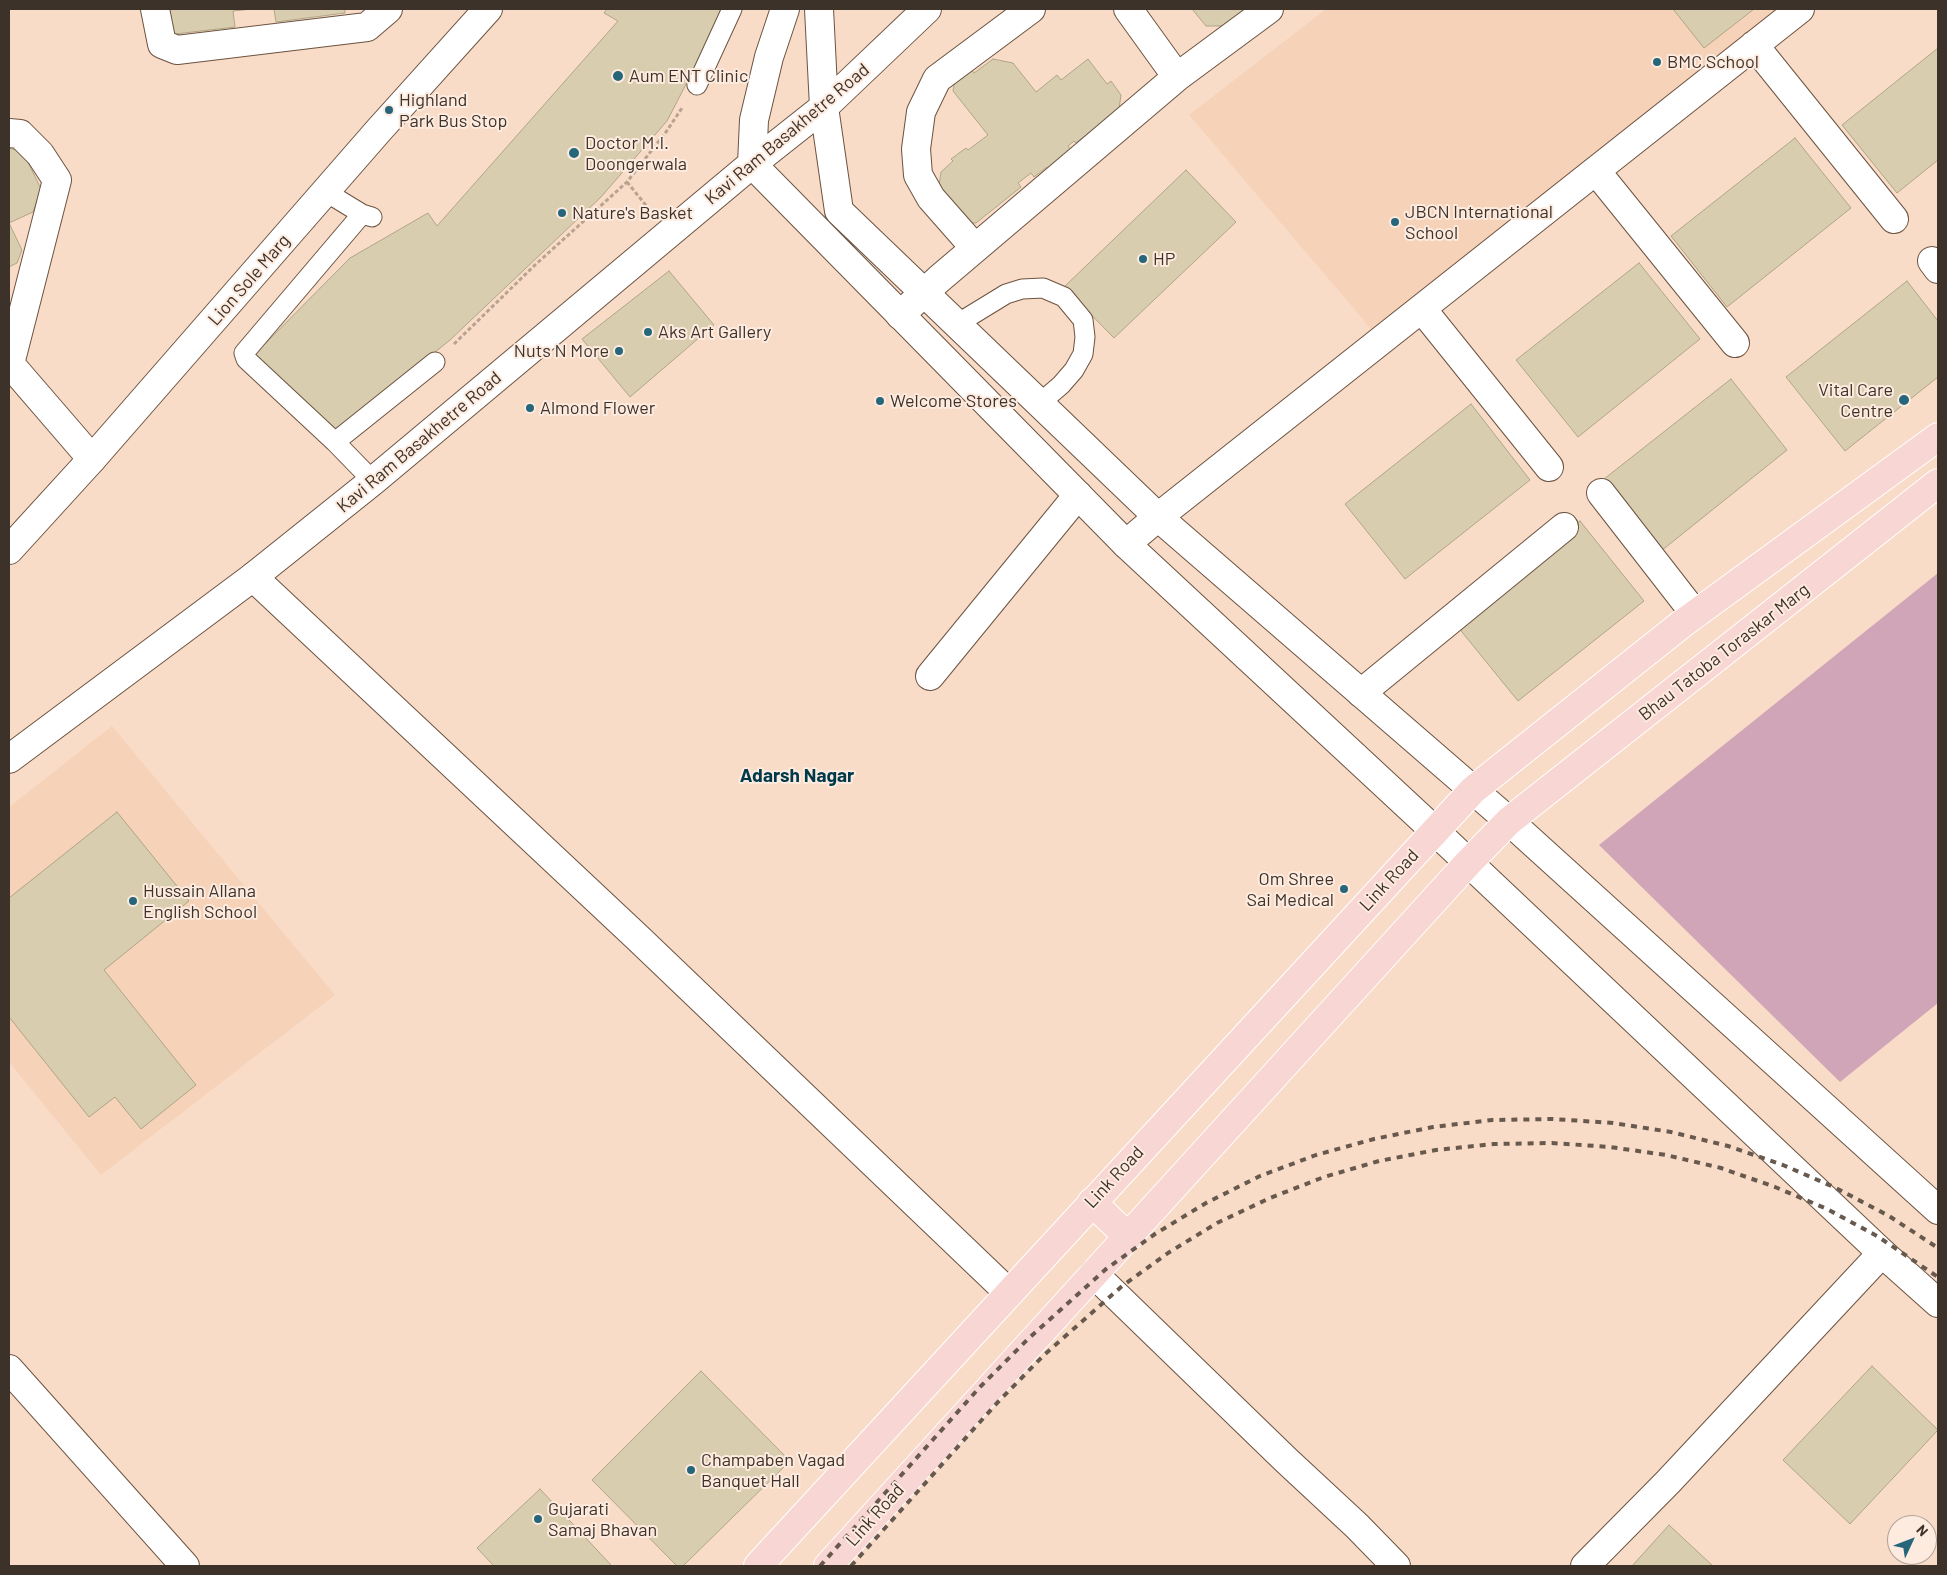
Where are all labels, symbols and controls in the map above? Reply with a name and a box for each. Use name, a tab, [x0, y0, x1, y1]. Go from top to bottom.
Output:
place label: BMC School	[1667, 51, 1759, 73]
marker: BMC School	[1651, 56, 1663, 68]
street label: Kavi Ram Basakhetre Road	[700, 59, 874, 209]
place label: Aum ENT Clinic	[629, 65, 748, 87]
marker: Aum ENT Clinic	[611, 69, 625, 83]
place label: Highland Park Bus Stop	[399, 89, 507, 132]
marker: Highland Park Bus Stop	[383, 104, 395, 116]
place label: Doctor M.I. Doongerwala	[585, 132, 687, 174]
marker: Doctor M.I. Doongerwala	[567, 146, 581, 160]
place label: JBCN International School	[1405, 201, 1553, 243]
place label: Nature's Basket	[572, 202, 693, 224]
marker: Nature's Basket	[556, 207, 568, 219]
marker: JBCN International School	[1389, 216, 1401, 228]
street label: Lion Sole Marg	[204, 230, 294, 330]
place label: HP	[1153, 248, 1175, 270]
marker: HP	[1137, 253, 1149, 265]
place label: Aks Art Gallery	[658, 321, 771, 343]
marker: Aks Art Gallery	[642, 326, 654, 338]
place label: Nuts N More	[514, 340, 609, 362]
marker: Nuts N More	[613, 345, 625, 357]
street label: Kavi Ram Basakhetre Road	[332, 367, 506, 517]
place label: Vital Care Centre	[1818, 379, 1893, 422]
place label: Welcome Stores	[890, 390, 1017, 412]
marker: Vital Care Centre	[1897, 393, 1911, 407]
marker: Welcome Stores	[874, 395, 886, 407]
place label: Almond Flower	[540, 397, 655, 419]
marker: Almond Flower	[524, 402, 536, 414]
street label: Bhau Tatoba Toraskar Marg	[1634, 579, 1814, 725]
district label: Adarsh Nagar	[740, 765, 854, 787]
street label: Link Road	[1355, 845, 1423, 915]
place label: Om Shree Sai Medical	[1247, 868, 1334, 911]
place label: Hussain Allana English School	[143, 880, 257, 922]
marker: Om Shree Sai Medical	[1338, 883, 1350, 895]
marker: Hussain Allana English School	[127, 895, 139, 907]
street label: Link Road	[1080, 1142, 1148, 1212]
place label: Champaben Vagad Banquet Hall	[701, 1449, 845, 1492]
marker: Champaben Vagad Banquet Hall	[685, 1464, 697, 1476]
street label: Link Road	[841, 1479, 909, 1551]
place label: Gujarati Samaj Bhavan	[548, 1498, 657, 1540]
marker: Gujarati Samaj Bhavan	[532, 1513, 544, 1525]
north arrow	[1887, 1515, 1937, 1565]
text: N	[1913, 1521, 1932, 1539]

